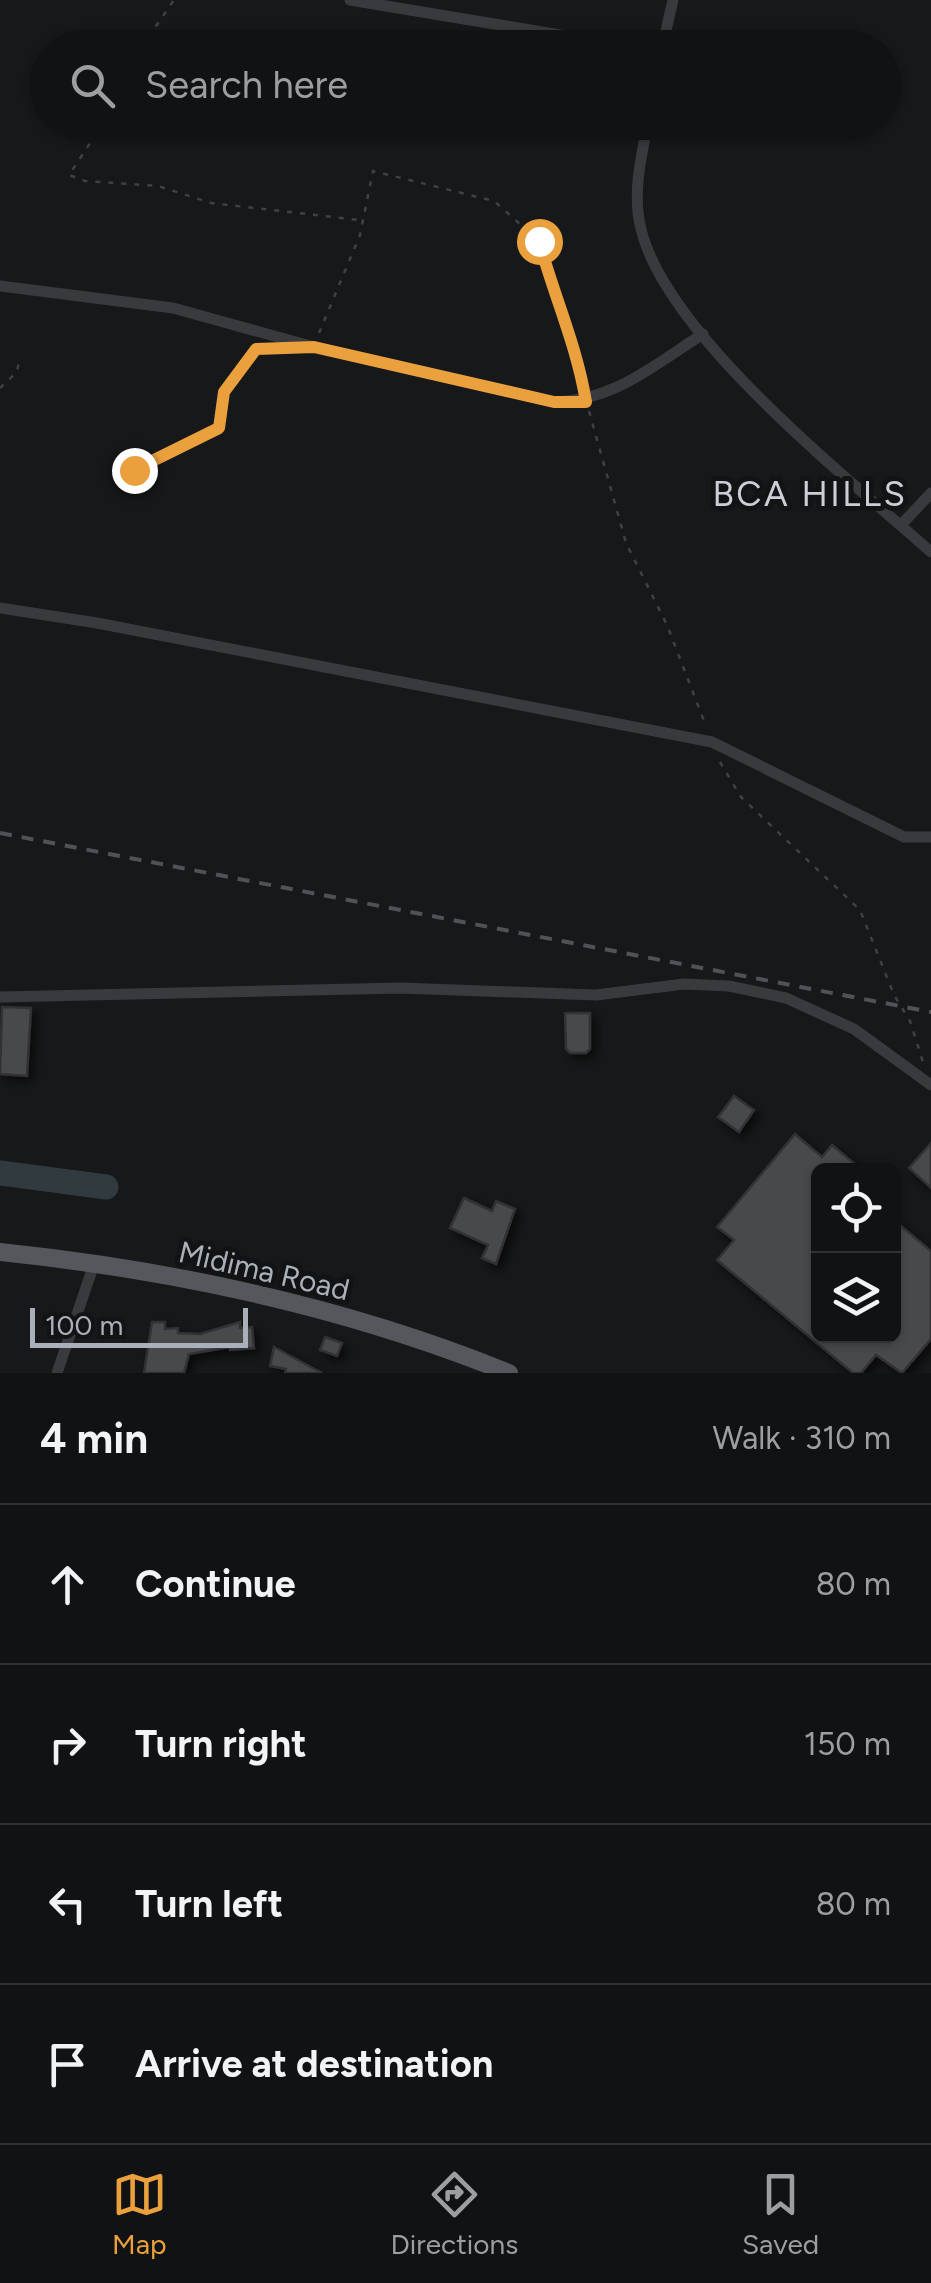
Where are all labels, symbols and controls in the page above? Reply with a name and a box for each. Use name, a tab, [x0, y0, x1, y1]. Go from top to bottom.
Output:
search box	[30, 30, 901, 140]
icon: search	[65, 58, 120, 113]
text: Search here	[145, 62, 348, 108]
route start	[517, 219, 563, 265]
route end	[112, 448, 158, 494]
district label: BCA HILLS	[712, 473, 908, 515]
map controls	[811, 1163, 901, 1343]
button: locate	[811, 1163, 901, 1253]
street label: Midima Road	[175, 1233, 353, 1308]
button: layers	[811, 1253, 901, 1343]
scale bar	[30, 1303, 248, 1348]
text: 100 m	[45, 1308, 123, 1342]
text: 4 min	[40, 1413, 148, 1464]
text: Walk · 310 m	[712, 1419, 891, 1457]
icon: ahead	[40, 1557, 95, 1612]
text: Continue	[135, 1561, 296, 1607]
text: 80 m	[816, 1565, 891, 1603]
icon: right	[40, 1717, 95, 1772]
text: Turn right	[135, 1721, 307, 1767]
text: 150 m	[804, 1725, 891, 1763]
icon: left	[40, 1877, 95, 1932]
text: Turn left	[135, 1881, 283, 1927]
text: 80 m	[816, 1885, 891, 1923]
icon: arrive	[40, 2037, 95, 2092]
text: Arrive at destination	[135, 2041, 493, 2087]
tab: Map	[112, 2167, 167, 2261]
tab: Directions	[391, 2167, 518, 2261]
tab: Saved	[742, 2167, 819, 2261]

